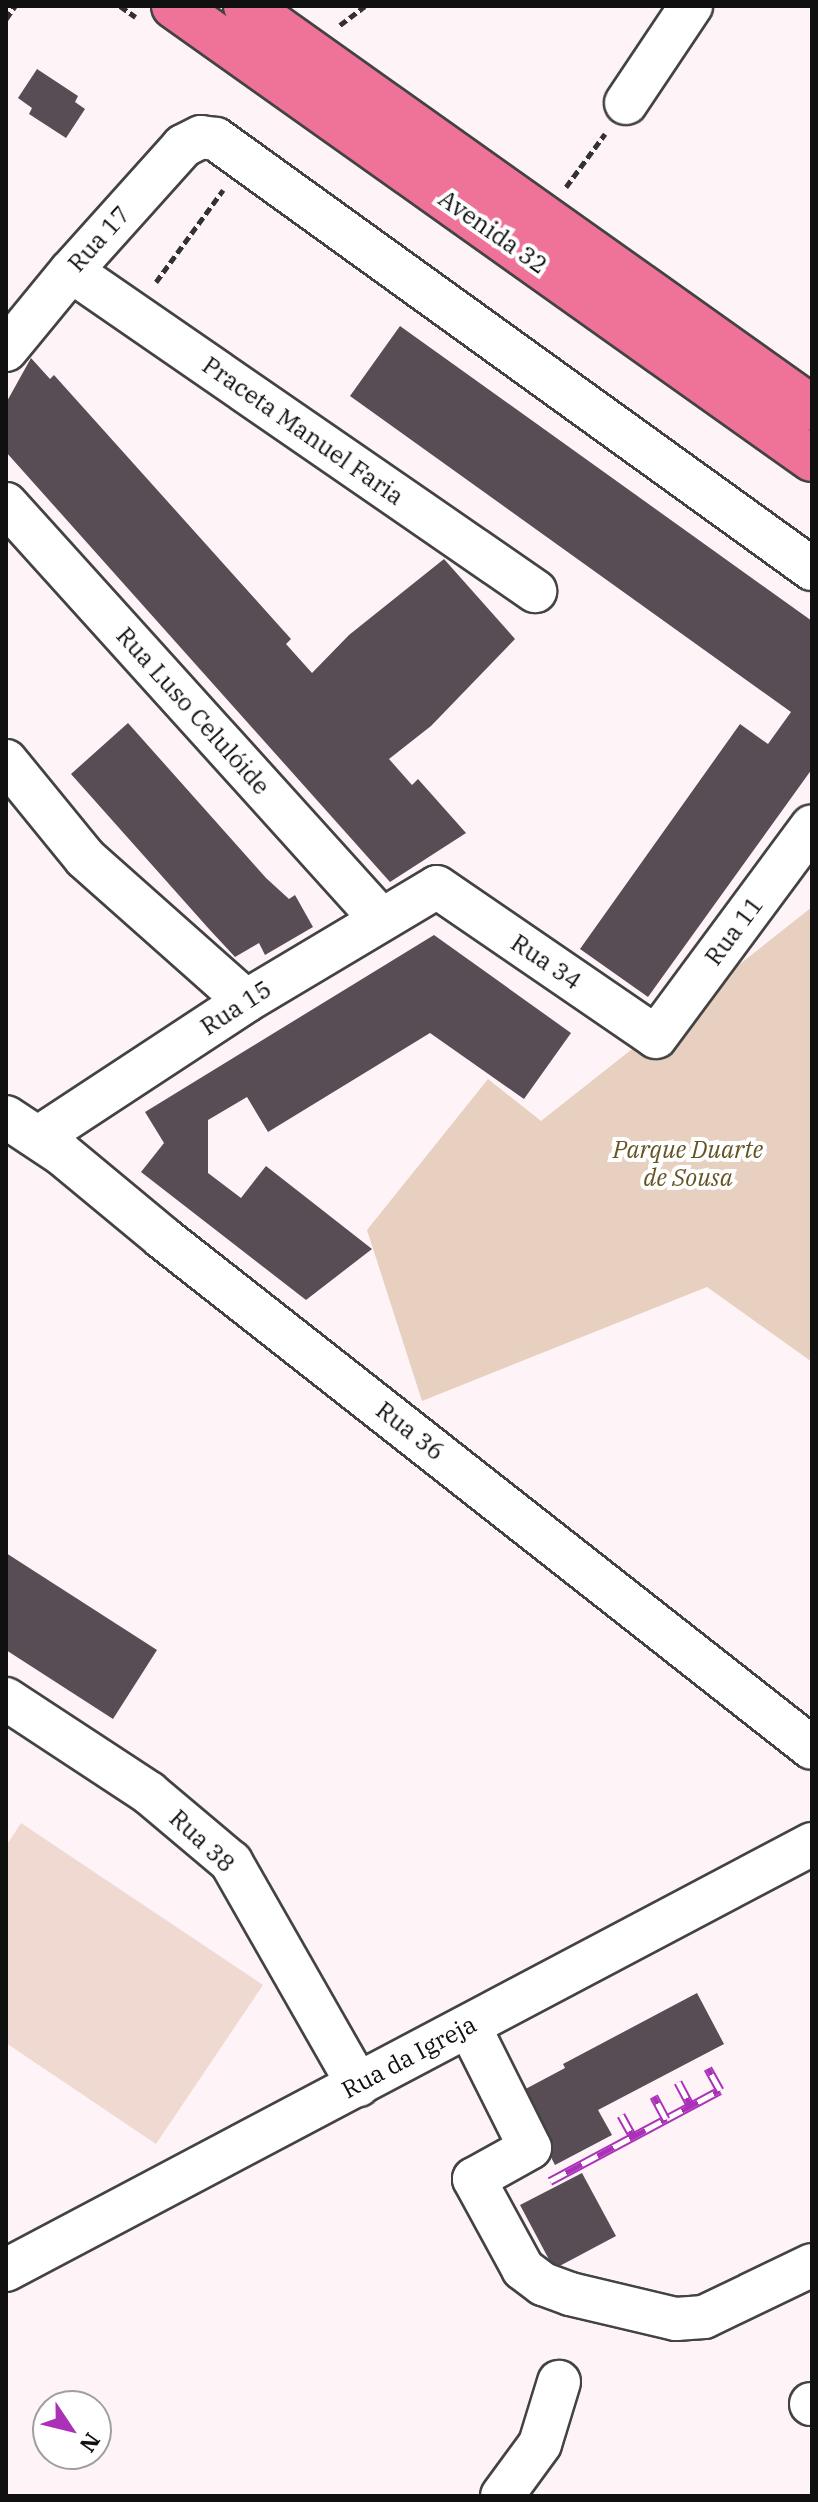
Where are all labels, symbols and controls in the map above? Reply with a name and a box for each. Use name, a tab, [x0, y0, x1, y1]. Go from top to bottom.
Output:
street label: Avenida 32	[433, 184, 553, 280]
street label: Rua 17	[62, 200, 136, 278]
street label: Praceta Manuel Faria	[197, 351, 409, 511]
street label: Rua Luso Celulóide	[110, 621, 276, 801]
street label: Rua 11	[699, 891, 769, 971]
street label: Rua 34	[505, 928, 587, 996]
street label: Rua 15	[195, 975, 277, 1041]
park label: Parque Duarte de Sousa	[613, 1136, 763, 1192]
street label: Rua 36	[370, 1396, 450, 1466]
street label: Rua 38	[164, 1804, 240, 1878]
street label: Rua da Igreja	[337, 2010, 481, 2104]
north arrow	[32, 2390, 112, 2470]
text: N	[74, 2427, 107, 2458]

